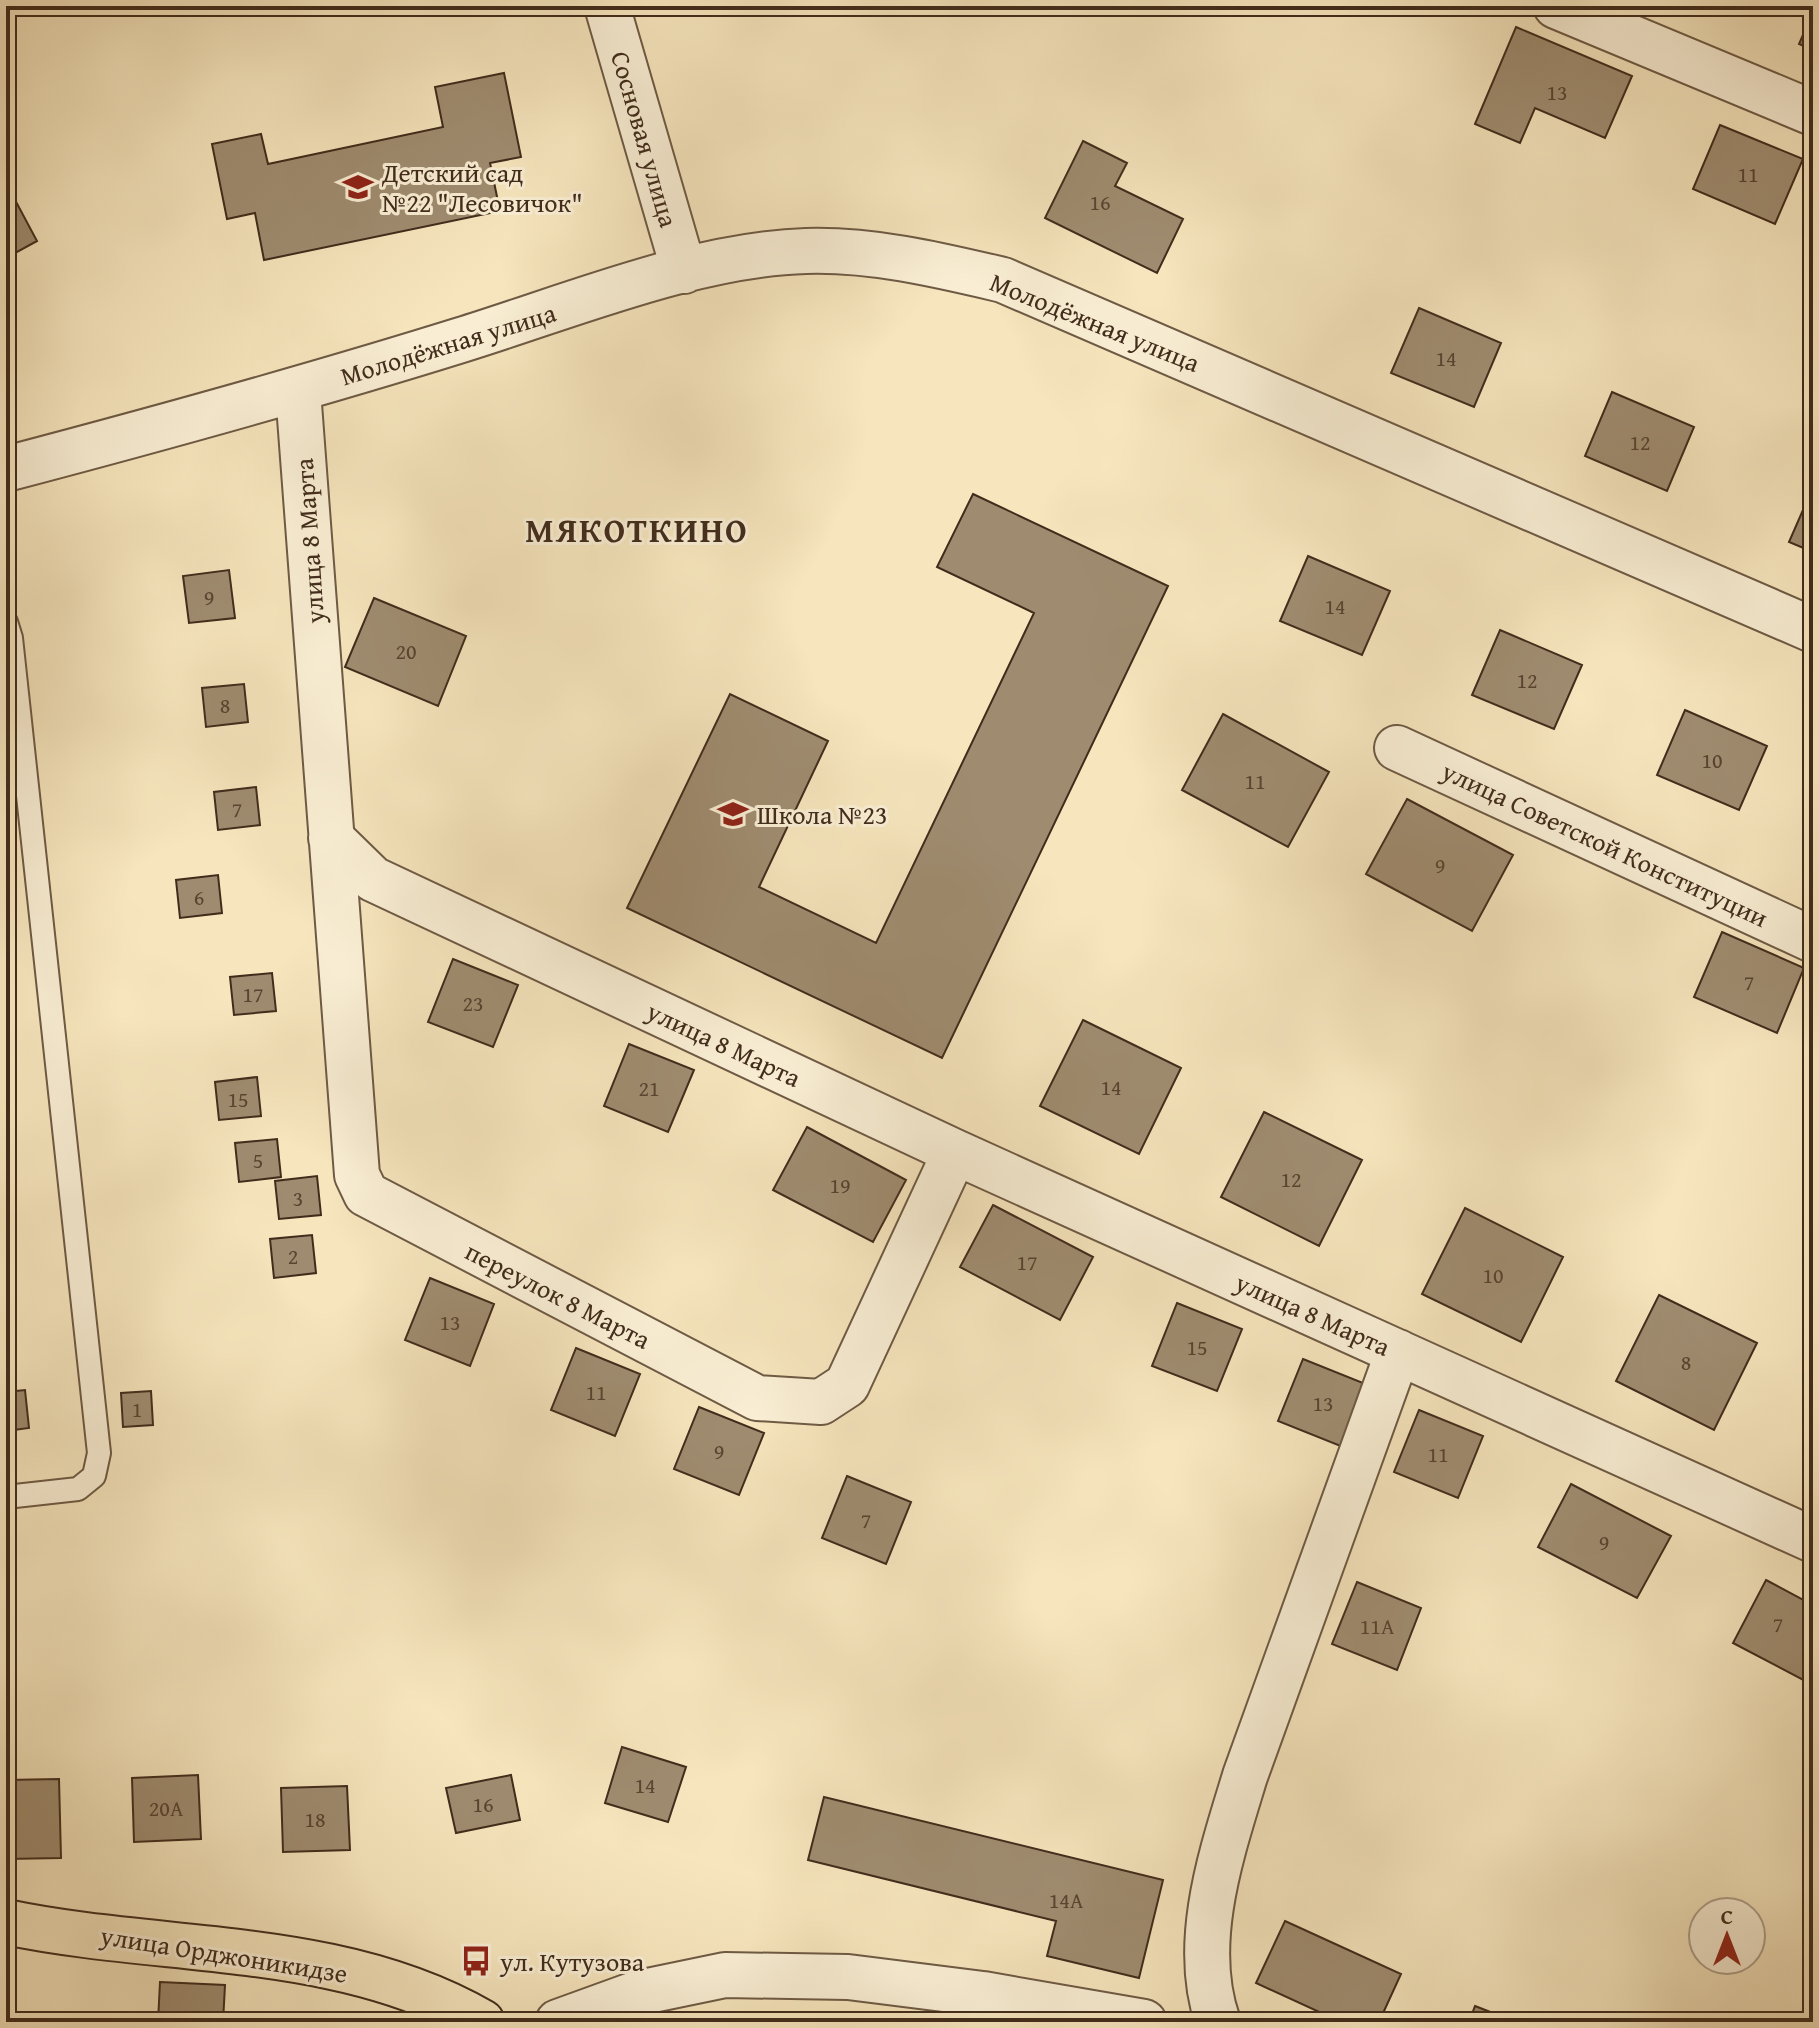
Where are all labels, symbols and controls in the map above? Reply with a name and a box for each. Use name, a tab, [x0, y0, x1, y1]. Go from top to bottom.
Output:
street label: Сосновая улица	[601, 46, 689, 232]
house number: 13	[1546, 76, 1568, 108]
place label: Детский сад №22 "Лесовичок"	[381, 153, 583, 222]
house number: 11	[1737, 158, 1759, 190]
school or university icon: Детский сад №22 "Лесовичок"	[341, 170, 375, 204]
house number: 16	[1089, 186, 1111, 218]
street label: Молодёжная улица	[984, 262, 1206, 382]
street label: Молодёжная улица	[336, 293, 561, 395]
house number: 14	[1435, 342, 1457, 374]
house number: 12	[1629, 426, 1651, 458]
street label: улица 8 Марта	[284, 456, 334, 626]
district label: МЯКОТКИНО	[525, 505, 749, 554]
house number: 9	[204, 581, 214, 613]
house number: 14	[1324, 590, 1346, 622]
house number: 20	[395, 635, 417, 667]
house number: 12	[1516, 664, 1538, 696]
house number: 8	[220, 689, 230, 721]
house number: 10	[1701, 744, 1723, 776]
street label: улица Советской Конституции	[1435, 751, 1774, 937]
house number: 11	[1244, 765, 1266, 797]
house number: 7	[232, 793, 242, 825]
place label: Школа №23	[757, 795, 888, 834]
school or university icon: Школа №23	[716, 797, 750, 831]
house number: 9	[1435, 849, 1445, 881]
house number: 6	[194, 881, 204, 913]
house number: 7	[1744, 966, 1754, 998]
house number: 17	[242, 978, 264, 1010]
house number: 23	[462, 987, 484, 1019]
street label: улица 8 Марта	[640, 991, 808, 1097]
house number: 14	[1100, 1071, 1122, 1103]
house number: 21	[638, 1072, 660, 1104]
house number: 15	[227, 1083, 249, 1115]
house number: 5	[253, 1144, 263, 1176]
house number: 12	[1280, 1163, 1302, 1195]
house number: 19	[829, 1169, 851, 1201]
house number: 3	[293, 1182, 303, 1214]
street label: переулок 8 Марта	[459, 1231, 658, 1359]
house number: 2	[288, 1240, 298, 1272]
house number: 17	[1016, 1246, 1038, 1278]
house number: 10	[1482, 1259, 1504, 1291]
street label: улица 8 Марта	[1228, 1262, 1397, 1366]
house number: 13	[439, 1306, 461, 1338]
house number: 15	[1186, 1331, 1208, 1363]
house number: 8	[1681, 1346, 1691, 1378]
house number: 11	[585, 1376, 607, 1408]
house number: 13	[1312, 1387, 1334, 1419]
house number: 1	[132, 1393, 142, 1425]
house number: 9	[714, 1435, 724, 1467]
house number: 11	[1427, 1438, 1449, 1470]
house number: 7	[861, 1504, 871, 1536]
house number: 9	[1599, 1526, 1609, 1558]
house number: 7	[1773, 1608, 1783, 1640]
house number: 11А	[1360, 1610, 1395, 1642]
house number: 14	[634, 1769, 656, 1801]
house number: 16	[472, 1788, 494, 1820]
house number: 20А	[149, 1792, 184, 1824]
house number: 18	[304, 1803, 326, 1835]
house number: 14А	[1049, 1884, 1084, 1916]
north arrow	[1687, 1896, 1767, 1976]
text: С	[1721, 1900, 1733, 1932]
street label: улица Орджоникидзе	[97, 1915, 350, 1993]
place label: ул. Кутузова	[499, 1942, 645, 1981]
bus stop icon: ул. Кутузова	[459, 1944, 493, 1978]

